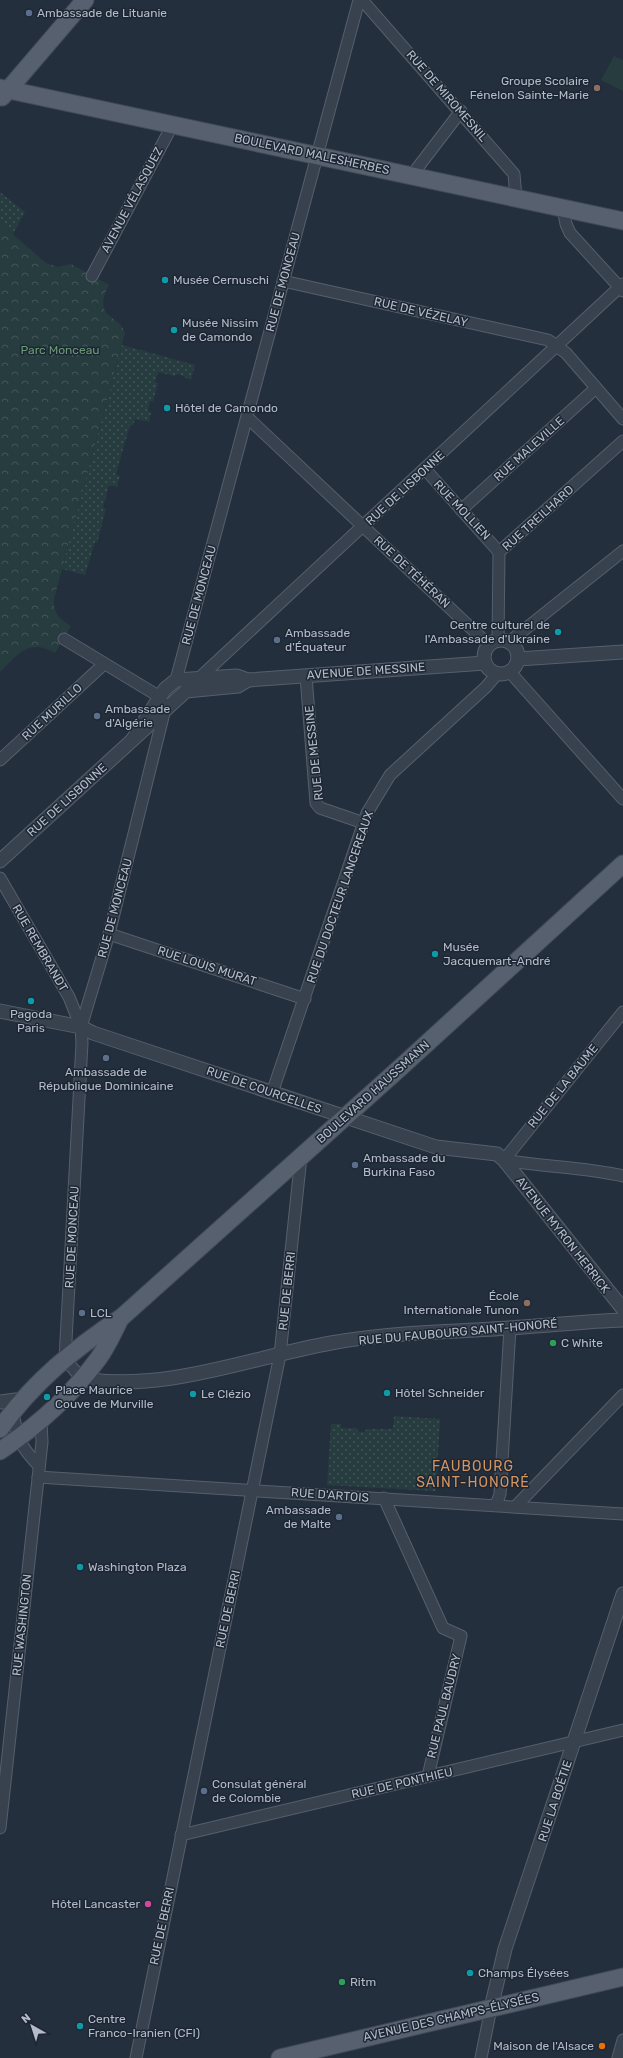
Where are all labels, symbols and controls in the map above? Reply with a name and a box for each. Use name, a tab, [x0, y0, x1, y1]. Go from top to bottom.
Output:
place label: Ambassade de Lituanie	[37, 6, 167, 20]
marker: Ambassade de Lituanie	[24, 8, 34, 18]
street label: RUE DE MIROMESNIL	[404, 47, 491, 145]
place label: Groupe Scolaire Fénelon Sainte-Marie	[470, 74, 589, 102]
marker: Groupe Scolaire Fénelon Sainte-Marie	[592, 83, 602, 93]
street label: BOULEVARD MALESHERBES	[233, 131, 391, 177]
street label: AVENUE VÉLASQUEZ	[98, 145, 166, 255]
street label: RUE DE MONCEAU	[263, 231, 303, 333]
place label: Musée Cernuschi	[173, 273, 269, 287]
marker: Musée Cernuschi	[160, 275, 170, 285]
street label: RUE DE VÉZELAY	[373, 294, 470, 330]
place label: Musée Nissim de Camondo	[182, 316, 258, 344]
marker: Musée Nissim de Camondo	[169, 325, 179, 335]
park label: Parc Monceau	[20, 343, 100, 357]
place label: Hôtel de Camondo	[175, 401, 278, 415]
marker: Hôtel de Camondo	[162, 403, 172, 413]
street label: RUE MALEVILLE	[491, 414, 567, 484]
street label: RUE DE LISBONNE	[363, 448, 447, 528]
street label: RUE MOLLIEN	[431, 477, 493, 543]
street label: RUE TREILHARD	[499, 482, 577, 554]
street label: RUE DE TÉHÉRAN	[371, 533, 453, 611]
street label: RUE DE MONCEAU	[179, 544, 219, 646]
place label: Centre culturel de l'Ambassade d'Ukraine	[425, 618, 550, 646]
place label: Ambassade d'Équateur	[285, 626, 350, 654]
marker: Centre culturel de l'Ambassade d'Ukraine	[553, 627, 563, 637]
marker: Ambassade d'Équateur	[272, 635, 282, 645]
street label: AVENUE DE MESSINE	[306, 660, 426, 682]
street label: RUE MURILLO	[19, 681, 85, 743]
place label: Ambassade d'Algérie	[105, 702, 170, 730]
street label: RUE DE MESSINE	[302, 705, 326, 801]
marker: Ambassade d'Algérie	[92, 711, 102, 721]
street label: RUE DE LISBONNE	[24, 760, 110, 840]
street label: RUE DU DOCTEUR LANCEREAUX	[304, 809, 376, 985]
street label: RUE DE MONCEAU	[95, 857, 135, 959]
street label: RUE REMBRANDT	[9, 902, 71, 994]
place label: Musée Jacquemart-André	[443, 940, 551, 968]
street label: RUE LOUIS MURAT	[156, 943, 258, 989]
marker: Musée Jacquemart-André	[430, 949, 440, 959]
marker: Pagoda Paris	[26, 996, 36, 1006]
place label: Pagoda Paris	[10, 1007, 52, 1035]
street label: BOULEVARD HAUSSMANN	[314, 1038, 432, 1146]
street label: RUE DE LA BAUME	[525, 1041, 601, 1131]
marker: Ambassade de République Dominicaine	[101, 1053, 111, 1063]
street label: RUE DE COURCELLES	[205, 1064, 323, 1116]
place label: Ambassade de République Dominicaine	[39, 1065, 174, 1093]
place label: Ambassade du Burkina Faso	[363, 1151, 446, 1179]
marker: Ambassade du Burkina Faso	[350, 1160, 360, 1170]
street label: AVENUE MYRON HERRICK	[513, 1174, 613, 1297]
street label: RUE DE MONCEAU	[62, 1185, 82, 1289]
street label: RUE DE BERRI	[276, 1251, 298, 1331]
place label: École Internationale Tunon	[403, 1289, 519, 1317]
marker: École Internationale Tunon	[522, 1298, 532, 1308]
place label: LCL	[90, 1306, 112, 1320]
marker: LCL	[77, 1308, 87, 1318]
street label: RUE DU FAUBOURG SAINT-HONORÉ	[358, 1316, 558, 1348]
place label: C White	[561, 1336, 603, 1350]
marker: C White	[548, 1338, 558, 1348]
place label: Place Maurice Couve de Murville	[55, 1383, 154, 1411]
place label: Hôtel Schneider	[395, 1386, 485, 1400]
place label: Le Clézio	[201, 1387, 251, 1401]
marker: Hôtel Schneider	[382, 1388, 392, 1398]
marker: Le Clézio	[188, 1389, 198, 1399]
marker: Place Maurice Couve de Murville	[42, 1392, 52, 1402]
district label: FAUBOURG SAINT-HONORÉ	[416, 1458, 530, 1491]
street label: RUE D'ARTOIS	[291, 1485, 369, 1505]
place label: Ambassade de Malte	[266, 1503, 331, 1531]
marker: Ambassade de Malte	[334, 1512, 344, 1522]
place label: Washington Plaza	[88, 1560, 187, 1574]
marker: Washington Plaza	[75, 1562, 85, 1572]
street label: RUE DE BERRI	[213, 1569, 243, 1649]
street label: RUE WASHINGTON	[10, 1573, 34, 1677]
street label: RUE PAUL BAUDRY	[424, 1652, 464, 1760]
street label: RUE LA BOÉTIE	[535, 1759, 575, 1843]
street label: RUE DE PONTHIEU	[350, 1765, 454, 1801]
place label: Consulat général de Colombie	[212, 1777, 307, 1805]
marker: Consulat général de Colombie	[199, 1786, 209, 1796]
street label: RUE DE BERRI	[147, 1886, 177, 1966]
place label: Hôtel Lancaster	[51, 1897, 140, 1911]
marker: Hôtel Lancaster	[143, 1899, 153, 1909]
place label: Champs Élysées	[478, 1966, 569, 1980]
marker: Champs Élysées	[465, 1968, 475, 1978]
place label: Ritm	[350, 1975, 376, 1989]
marker: Ritm	[337, 1977, 347, 1987]
street label: AVENUE DES CHAMPS-ÉLYSÉES	[362, 1990, 540, 2044]
north arrow	[12, 2006, 52, 2046]
text: N	[19, 2011, 33, 2026]
place label: Centre Franco-Iranien (CFI)	[88, 2012, 200, 2040]
marker: Centre Franco-Iranien (CFI)	[75, 2021, 85, 2031]
place label: Maison de l'Alsace	[493, 2039, 594, 2053]
marker: Maison de l'Alsace	[597, 2041, 607, 2051]

